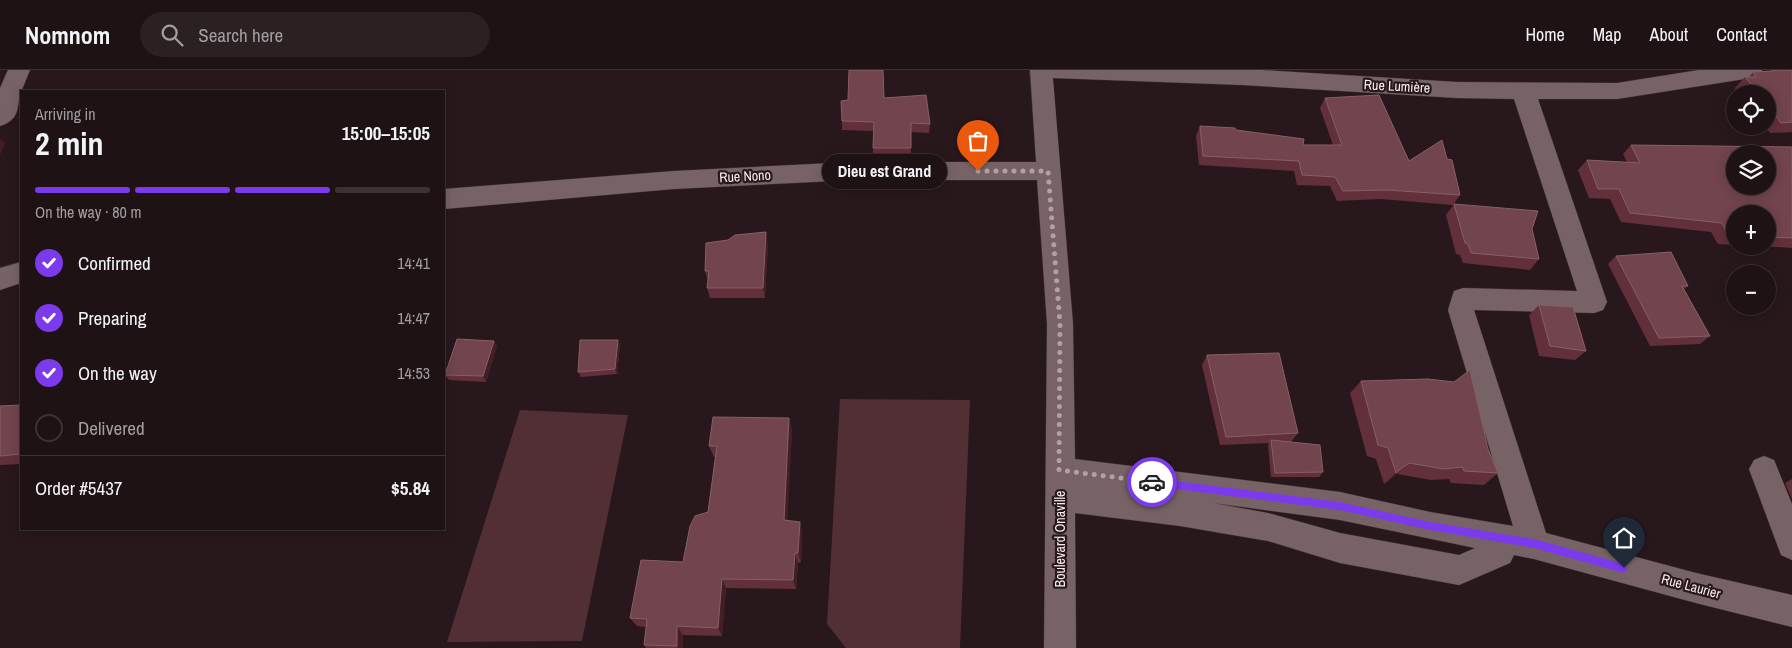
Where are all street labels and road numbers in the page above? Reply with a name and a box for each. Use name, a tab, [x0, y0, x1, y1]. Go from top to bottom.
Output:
street label: Rue Lumière	[1363, 75, 1431, 97]
street label: Rue Nono	[719, 166, 771, 186]
street label: Boulevard Onaville	[1051, 491, 1069, 588]
street label: Rue Laurier	[1659, 569, 1723, 603]

